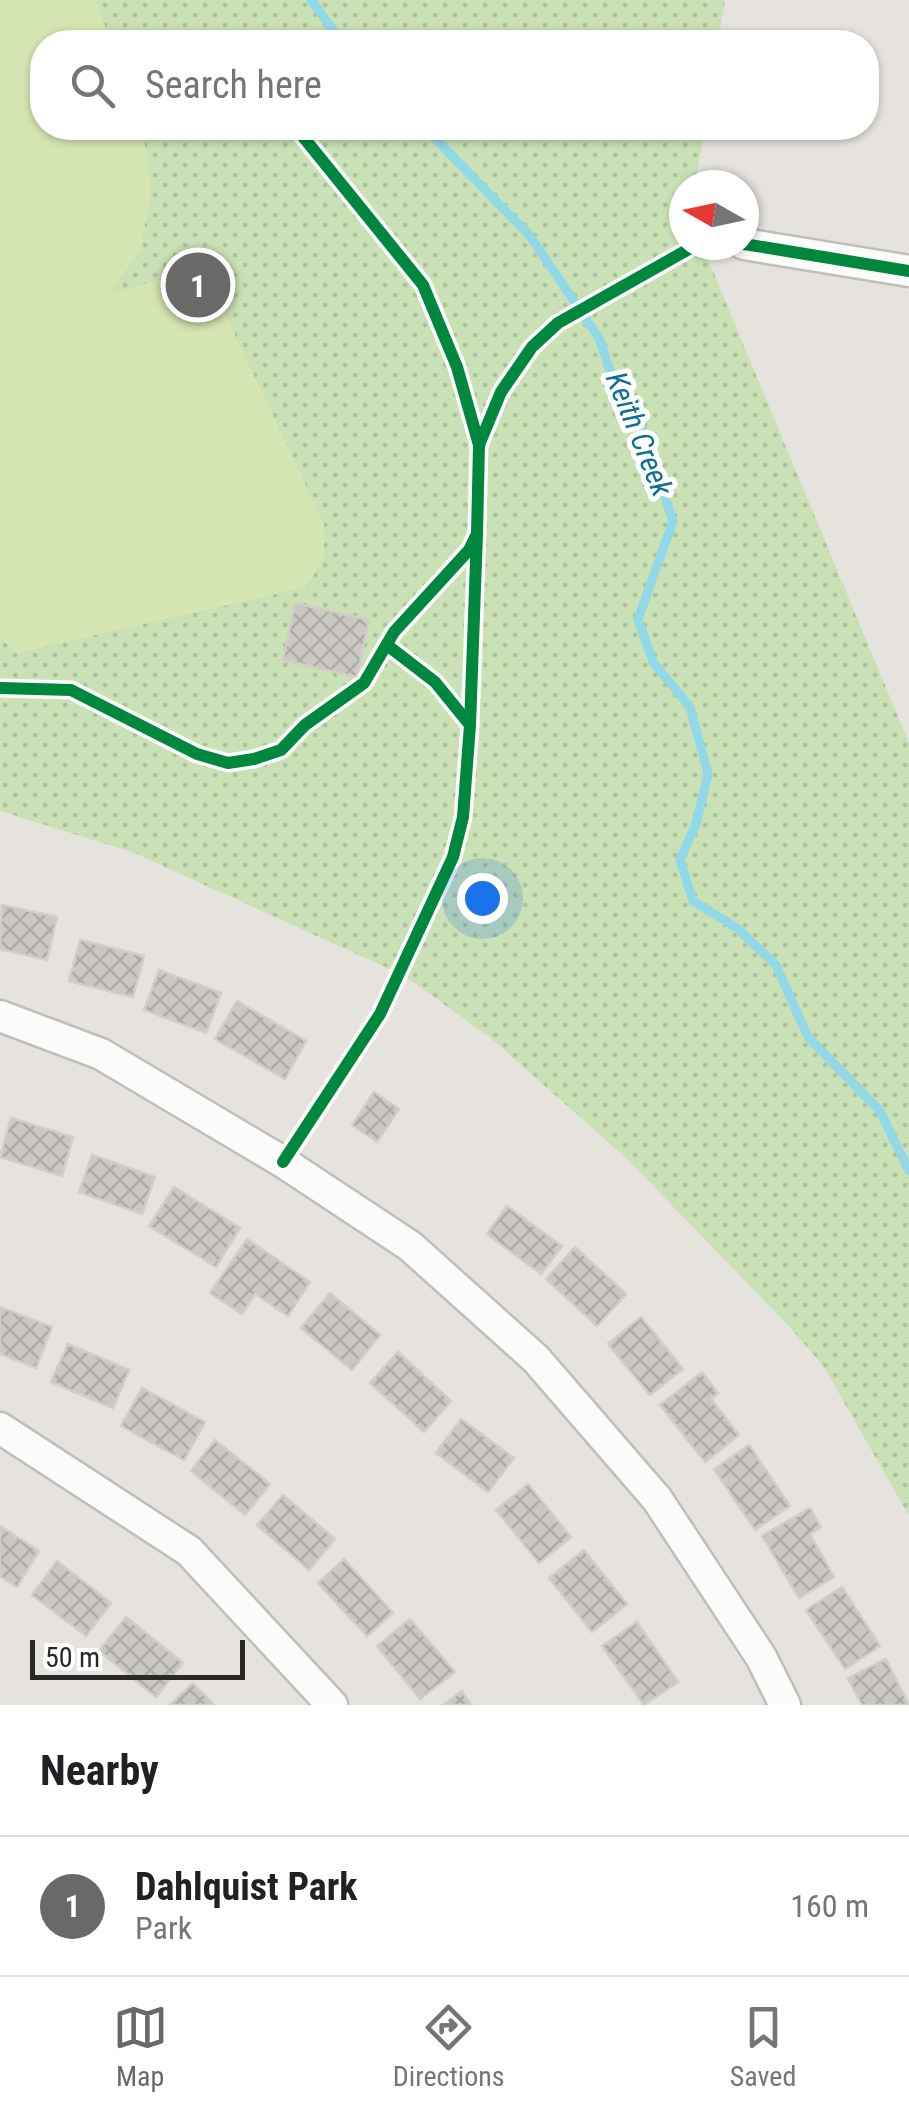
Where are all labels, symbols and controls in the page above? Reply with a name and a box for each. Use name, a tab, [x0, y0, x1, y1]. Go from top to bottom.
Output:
search box	[30, 30, 879, 140]
icon: search	[65, 58, 120, 113]
text: Search here	[145, 63, 322, 107]
north arrow	[669, 170, 759, 260]
pin: 1	[166, 248, 230, 322]
water label: Keith Creek	[599, 367, 681, 502]
your location	[457, 873, 508, 924]
scale bar	[30, 1635, 245, 1680]
text: 50 m	[45, 1641, 100, 1674]
text: Nearby	[40, 1746, 159, 1795]
text: Dahlquist Park	[135, 1865, 358, 1909]
text: 1	[64, 1887, 81, 1925]
text: 160 m	[790, 1887, 869, 1925]
text: Park	[135, 1909, 192, 1947]
tab: Map	[113, 2000, 168, 2093]
tab: Directions	[393, 2000, 505, 2093]
tab: Saved	[730, 2000, 796, 2093]

